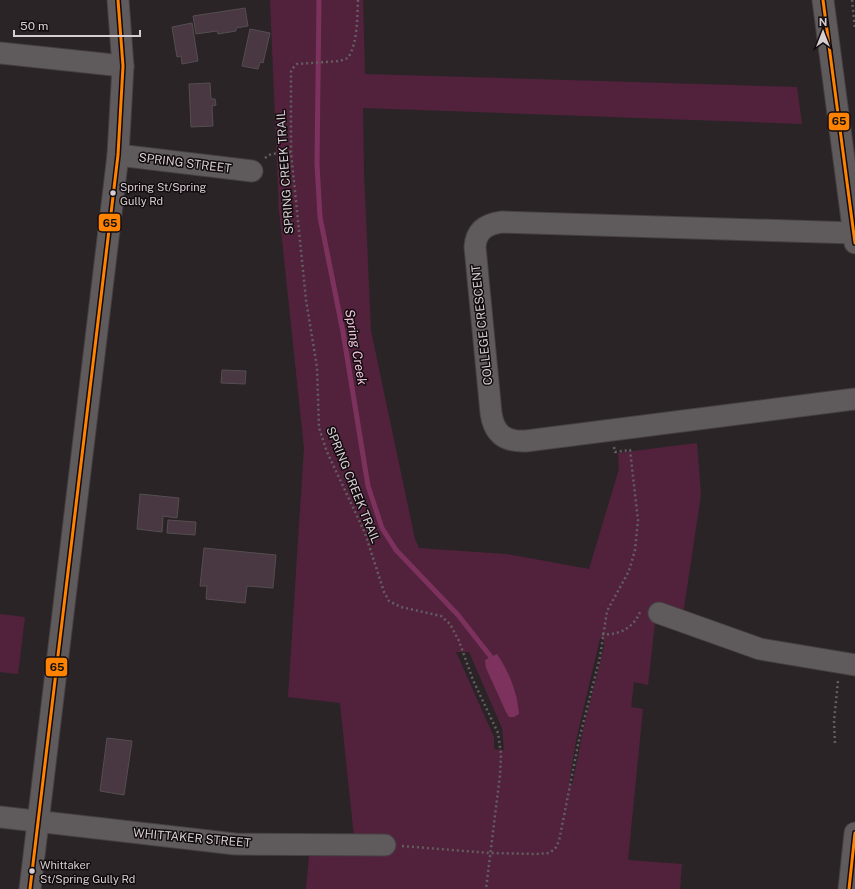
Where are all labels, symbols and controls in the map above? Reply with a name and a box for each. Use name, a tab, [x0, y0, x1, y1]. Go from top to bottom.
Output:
scale bar	[14, 12, 140, 38]
north arrow	[803, 12, 843, 52]
text: N	[819, 16, 827, 28]
text: 50 m	[20, 19, 48, 33]
street label: SPRING CREEK TRAIL	[274, 109, 296, 235]
line badge: 65	[828, 112, 850, 131]
text: 65	[832, 115, 846, 127]
street label: SPRING STREET	[138, 150, 232, 176]
place label: Spring St/Spring Gully Rd	[120, 181, 207, 207]
marker: Spring St/Spring Gully Rd	[108, 188, 118, 198]
line badge: 65	[98, 213, 121, 232]
text: 65	[103, 217, 117, 229]
street label: COLLEGE CRESCENT	[469, 264, 495, 386]
water label: Spring Creek	[342, 308, 370, 386]
street label: SPRING CREEK TRAIL	[323, 425, 383, 545]
line badge: 65	[45, 657, 68, 677]
text: 65	[50, 661, 64, 673]
street label: WHITTAKER STREET	[133, 826, 251, 850]
place label: Whittaker St/Spring Gully Rd	[40, 859, 135, 885]
marker: Whittaker St/Spring Gully Rd	[27, 866, 37, 876]

